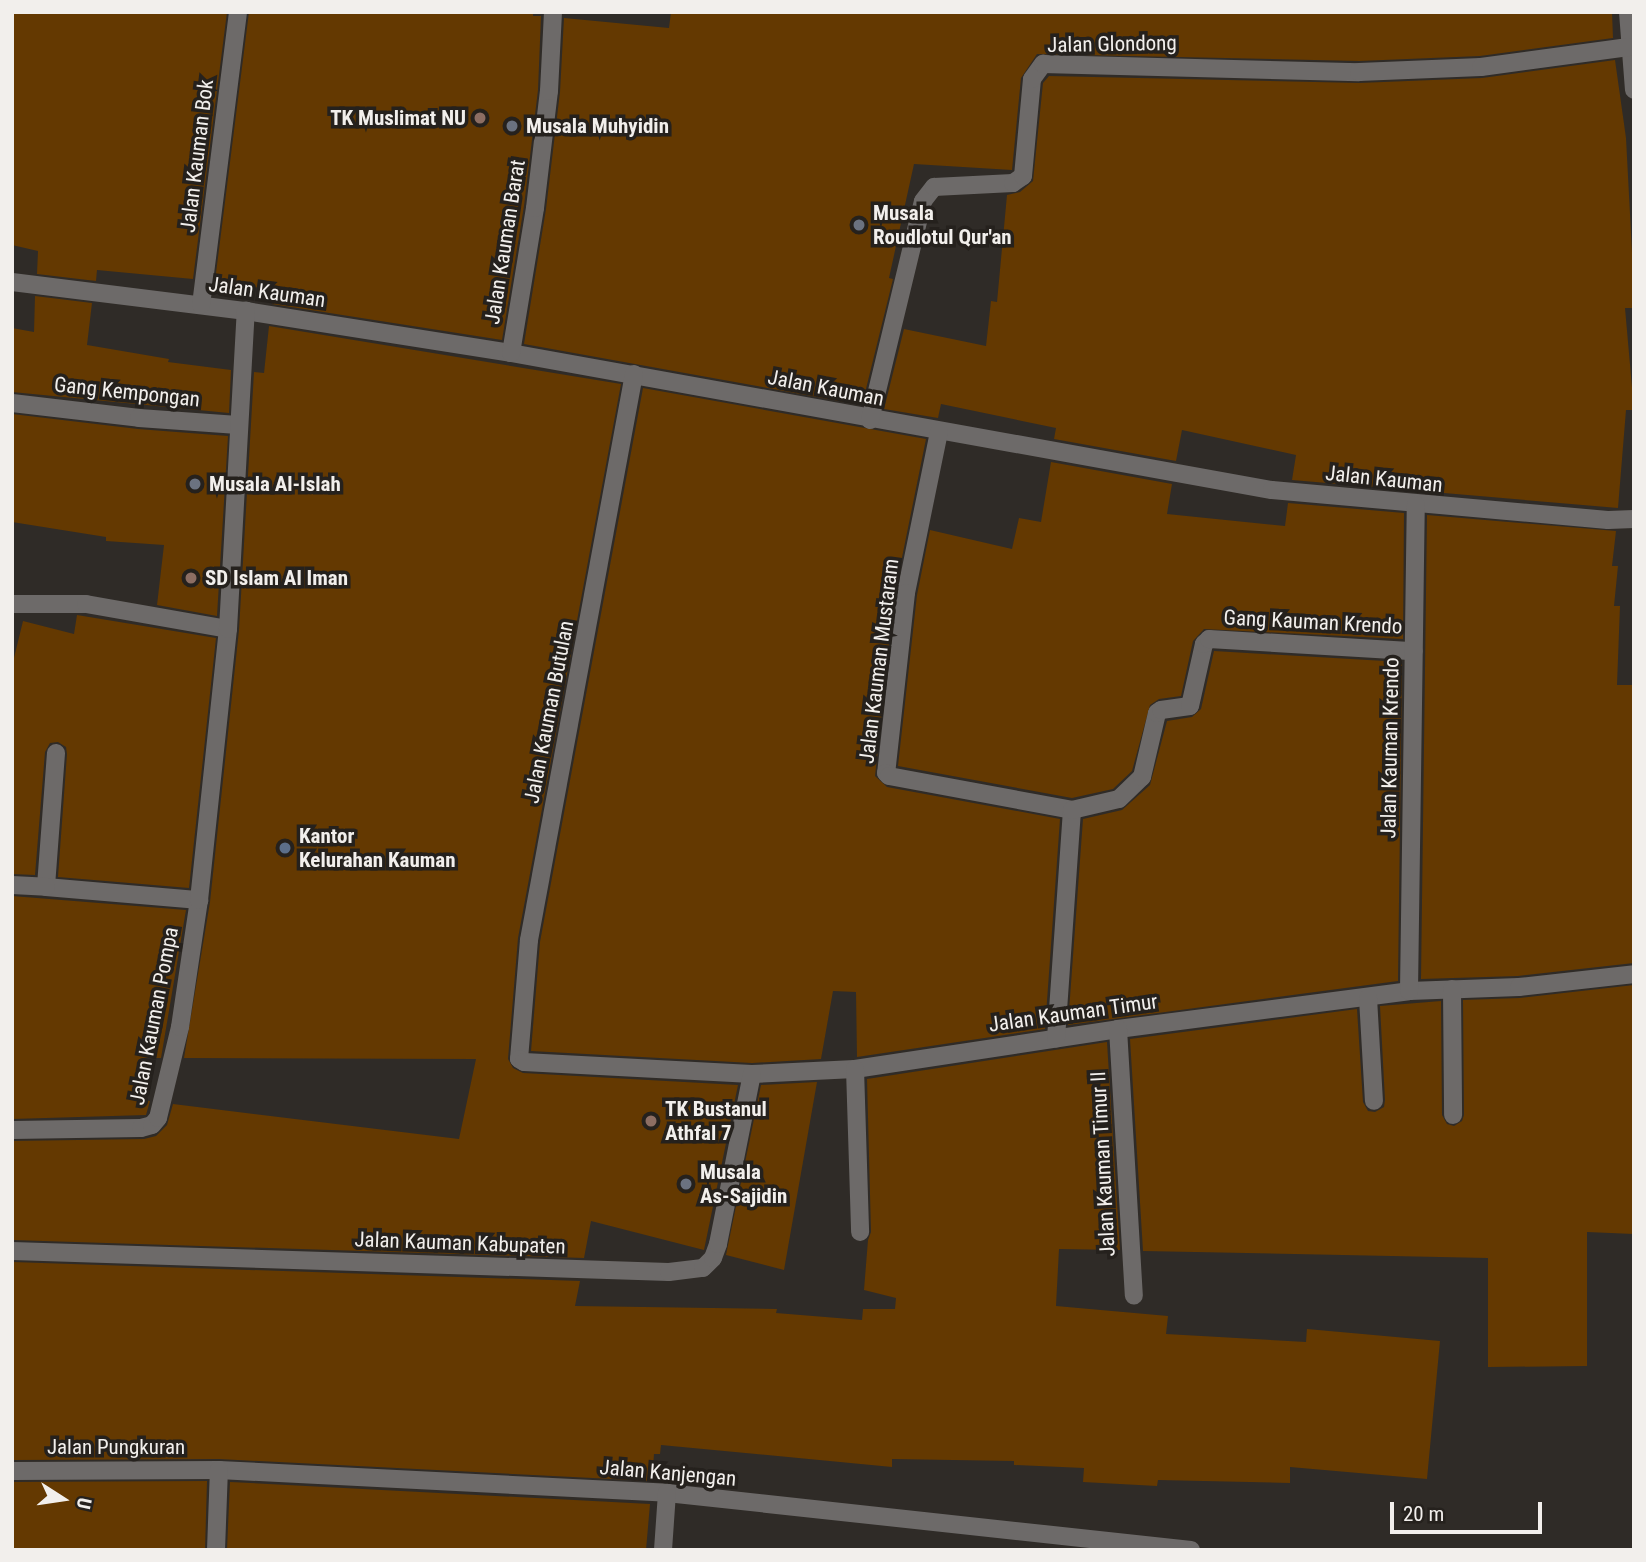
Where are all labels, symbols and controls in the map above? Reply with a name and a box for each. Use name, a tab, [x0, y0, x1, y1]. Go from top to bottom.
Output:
street label: Jalan Glondong	[1047, 30, 1177, 58]
street label: Jalan Kauman Bok	[175, 78, 219, 234]
place label: TK Muslimat NU	[330, 105, 466, 131]
marker: TK Muslimat NU	[472, 110, 488, 126]
place label: Musala Muhyidin	[526, 113, 669, 139]
marker: Musala Muhyidin	[504, 118, 520, 134]
street label: Jalan Kauman Barat	[480, 158, 530, 326]
place label: Musala Roudlotul Qur'an	[873, 200, 1012, 250]
marker: Musala Roudlotul Qur'an	[851, 217, 867, 233]
street label: Jalan Kauman	[207, 271, 327, 313]
street label: Jalan Kauman	[766, 364, 886, 412]
street label: Gang Kempongan	[53, 372, 201, 412]
street label: Jalan Kauman	[1324, 460, 1444, 498]
place label: Musala Al-Islah	[209, 471, 341, 497]
marker: Musala Al-Islah	[187, 476, 203, 492]
street label: Jalan Kauman Mustaram	[854, 557, 904, 765]
place label: SD Islam Al Iman	[205, 565, 348, 591]
marker: SD Islam Al Iman	[183, 570, 199, 586]
street label: Gang Kauman Krendo	[1223, 605, 1403, 639]
street label: Jalan Kauman Butulan	[519, 618, 579, 806]
street label: Jalan Kauman Krendo	[1376, 657, 1404, 839]
place label: Kantor Kelurahan Kauman	[299, 823, 456, 873]
marker: Kantor Kelurahan Kauman	[277, 840, 293, 856]
street label: Jalan Kauman Pompa	[124, 925, 184, 1107]
street label: Jalan Kauman Timur	[987, 989, 1159, 1037]
street label: Jalan Kauman Timur II	[1086, 1070, 1120, 1258]
place label: TK Bustanul Athfal 7	[665, 1096, 767, 1146]
marker: TK Bustanul Athfal 7	[643, 1113, 659, 1129]
place label: Musala As-Sajidin	[700, 1159, 787, 1209]
marker: Musala As-Sajidin	[678, 1176, 694, 1192]
street label: Jalan Kauman Kabupaten	[354, 1227, 566, 1259]
street label: Jalan Pungkuran	[47, 1434, 185, 1460]
street label: Jalan Kanjengan	[599, 1454, 737, 1492]
north arrow	[28, 1464, 98, 1534]
scale bar	[1394, 1488, 1546, 1532]
text: U	[72, 1496, 96, 1511]
text: 20 m	[1403, 1502, 1444, 1526]

